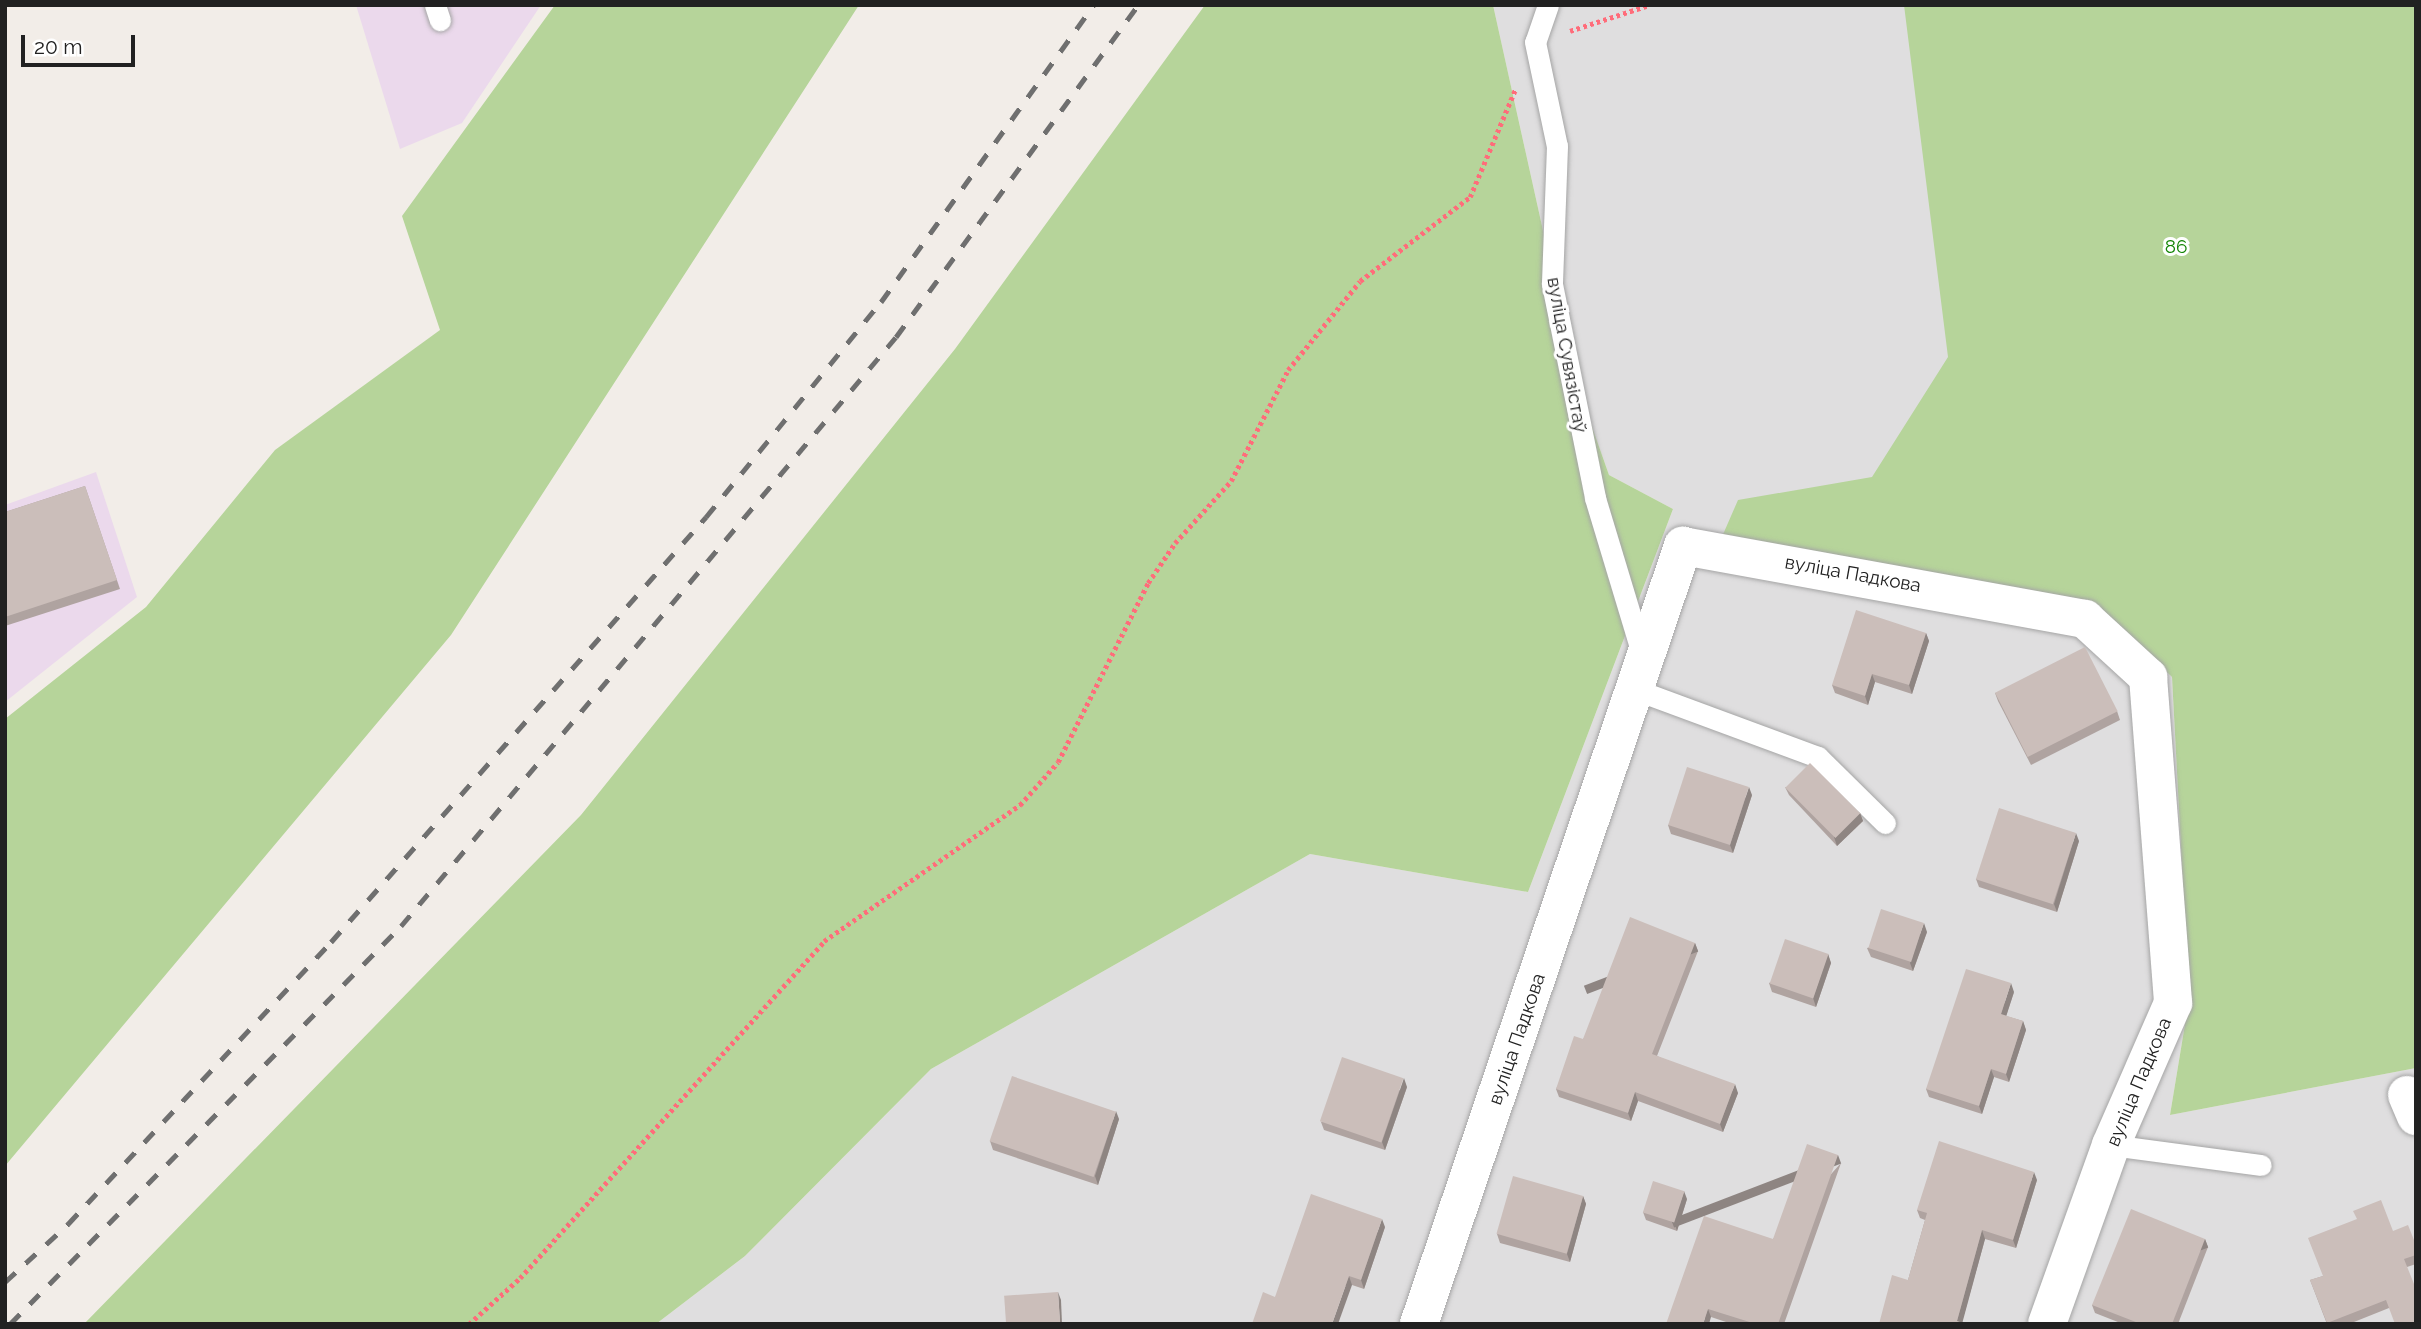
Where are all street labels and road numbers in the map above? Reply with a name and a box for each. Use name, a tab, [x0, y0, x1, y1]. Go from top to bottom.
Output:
street label: вуліца Сувязістаў	[1542, 275, 1592, 435]
street label: вуліца Падкова	[1783, 551, 1923, 597]
street label: вуліца Падкова	[1484, 970, 1550, 1108]
street label: вуліца Падкова	[2102, 1014, 2176, 1150]

